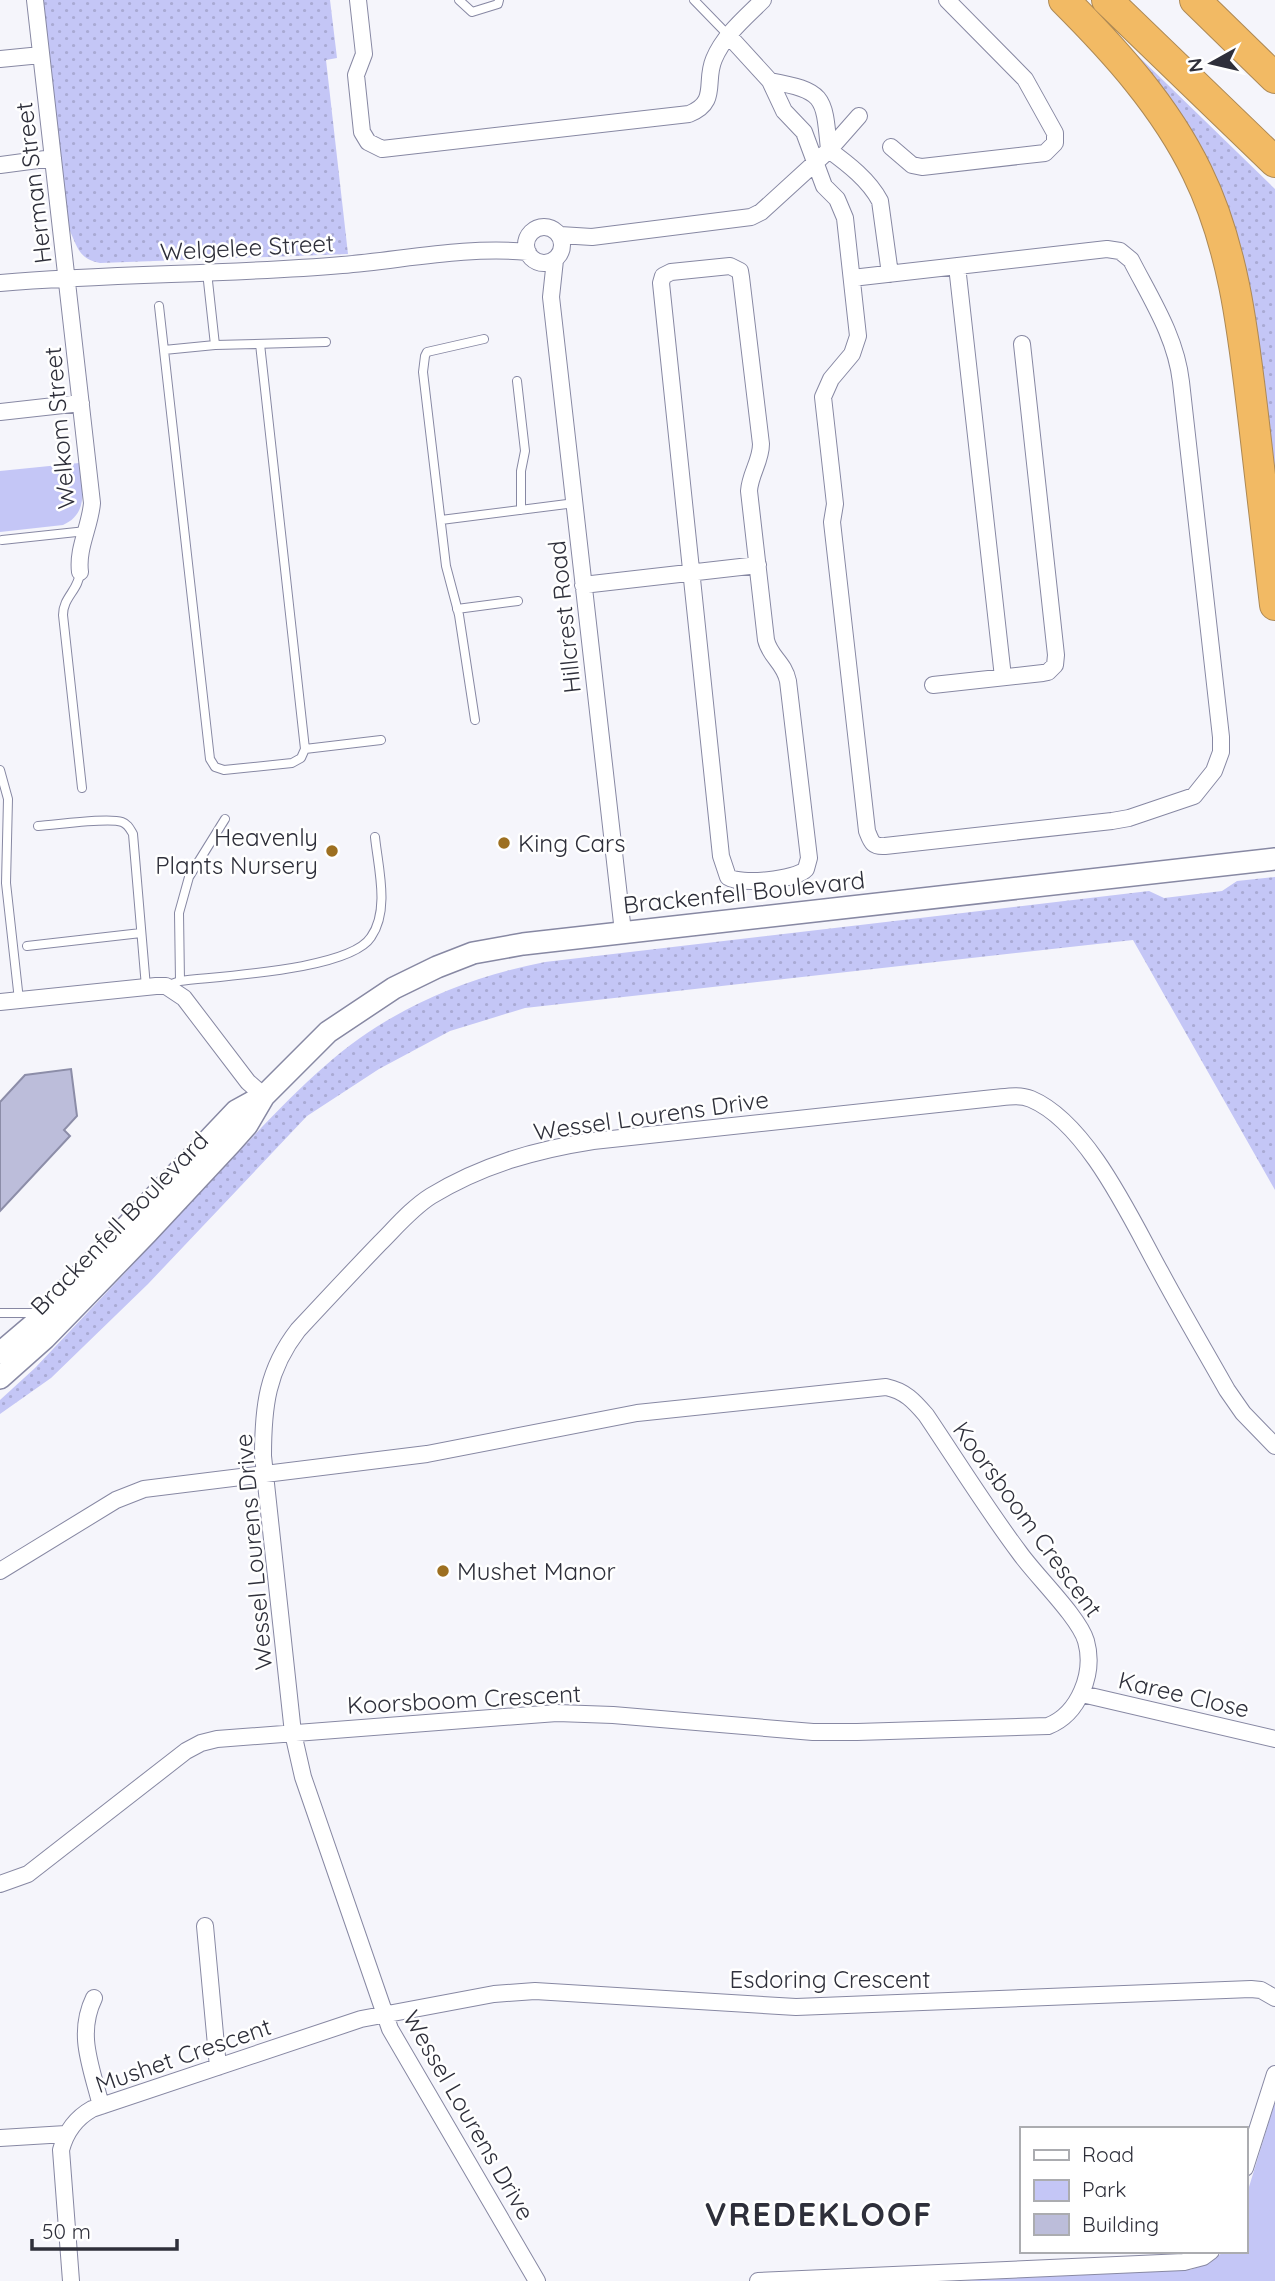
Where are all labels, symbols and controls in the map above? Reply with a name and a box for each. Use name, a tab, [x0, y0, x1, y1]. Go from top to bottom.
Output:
north arrow	[1177, 28, 1247, 98]
text: N	[1182, 57, 1208, 74]
street label: Herman Street	[8, 101, 58, 265]
street label: Welgelee Street	[159, 227, 335, 267]
street label: Welkom Street	[37, 346, 81, 510]
street label: Hillcrest Road	[541, 539, 587, 695]
place label: Heavenly Plants Nursery	[155, 822, 318, 880]
place label: King Cars	[518, 828, 625, 858]
marker: King Cars	[496, 835, 512, 851]
marker: Heavenly Plants Nursery	[324, 843, 340, 859]
street label: Brackenfell Boulevard	[622, 864, 866, 920]
street label: Wessel Lourens Drive	[531, 1084, 771, 1146]
street label: Brackenfell Boulevard	[24, 1125, 214, 1321]
street label: Koorsboom Crescent	[947, 1415, 1109, 1623]
street label: Wessel Lourens Drive	[228, 1433, 278, 1671]
place label: Mushet Manor	[457, 1556, 616, 1586]
marker: Mushet Manor	[435, 1563, 451, 1579]
street label: Karee Close	[1116, 1664, 1252, 1724]
street label: Koorsboom Crescent	[346, 1678, 582, 1720]
street label: Esdoring Crescent	[730, 1964, 930, 1994]
street label: Wessel Lourens Drive	[397, 2005, 541, 2225]
street label: Mushet Crescent	[91, 2011, 275, 2099]
legend	[1020, 2127, 1247, 2253]
text: Road	[1082, 2141, 1134, 2167]
text: Park	[1082, 2176, 1126, 2202]
district label: VREDEKLOOF	[705, 2194, 933, 2234]
scale bar	[32, 2208, 177, 2252]
text: Building	[1082, 2211, 1159, 2237]
text: 50 m	[42, 2218, 91, 2244]

